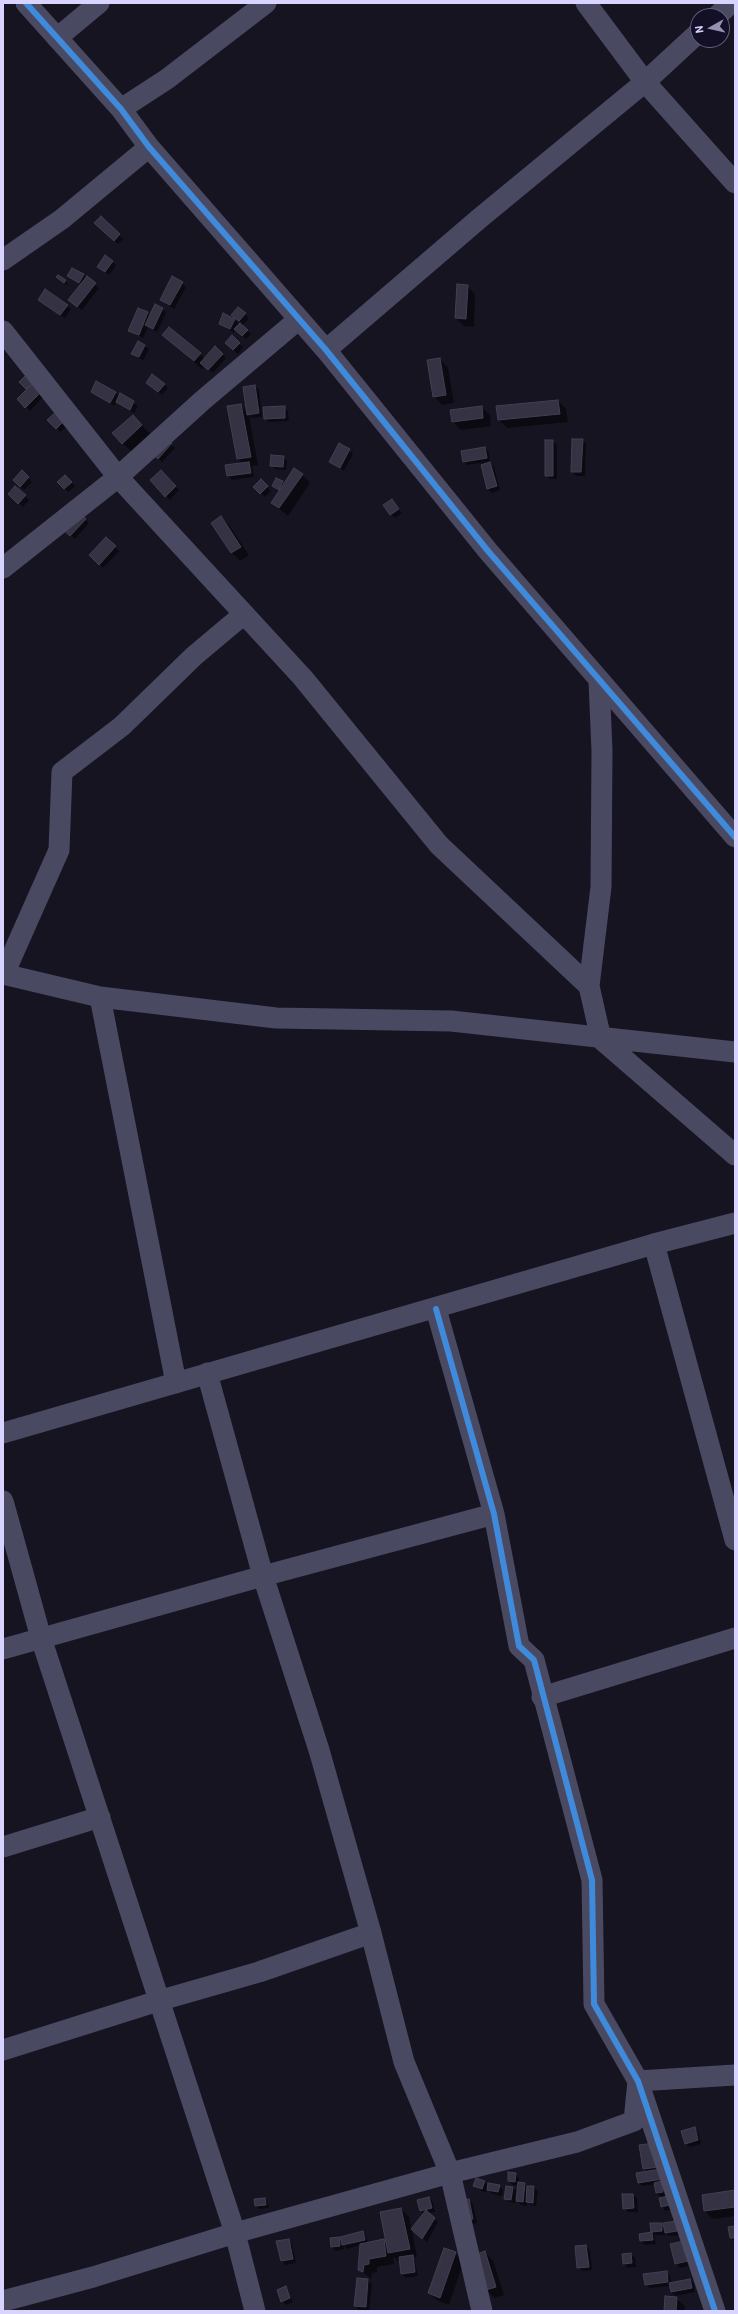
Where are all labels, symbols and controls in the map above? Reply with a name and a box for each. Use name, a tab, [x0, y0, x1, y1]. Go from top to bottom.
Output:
north arrow	[690, 8, 730, 48]
text: N	[692, 25, 706, 34]

